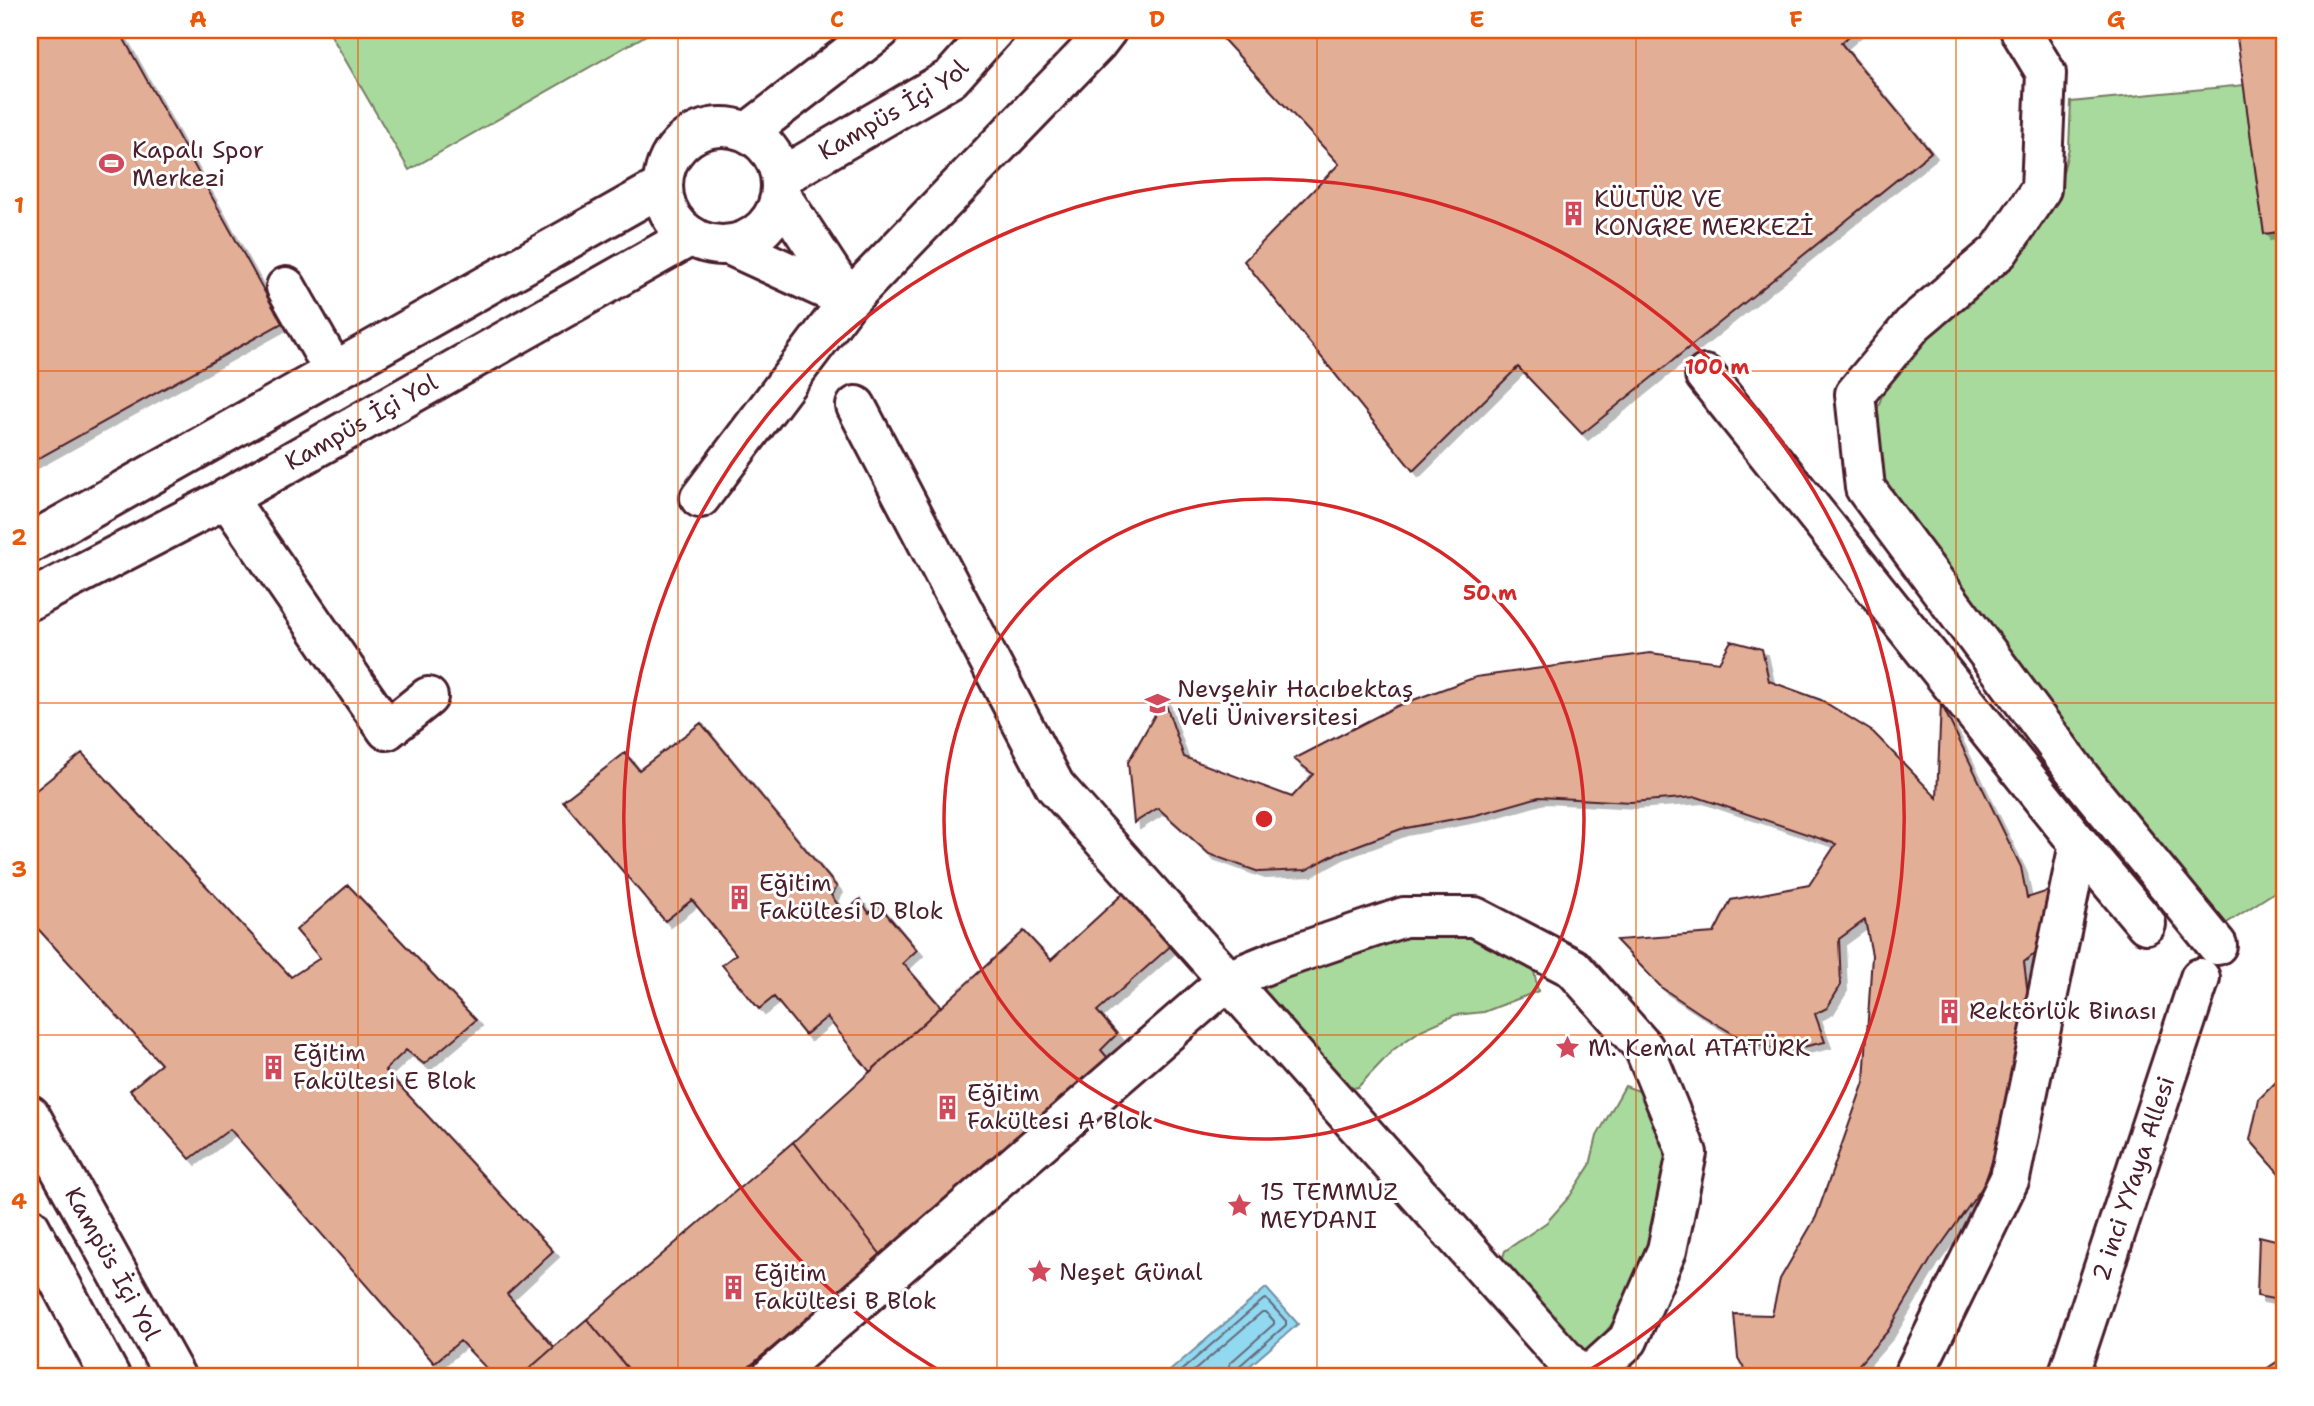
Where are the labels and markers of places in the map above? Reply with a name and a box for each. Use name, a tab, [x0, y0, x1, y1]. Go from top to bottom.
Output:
place label: Kapalı Spor Merkezi	[132, 134, 264, 194]
sports icon: Kapalı Spor Merkezi	[98, 150, 126, 178]
place label: KÜLTÜR VE KONGRE MERKEZİ	[1594, 183, 1813, 243]
building icon: KÜLTÜR VE KONGRE MERKEZİ	[1560, 199, 1588, 227]
place label: Nevşehir Hacıbektaş Veli Üniversitesi	[1177, 673, 1414, 733]
school or university icon: Nevşehir Hacıbektaş Veli Üniversitesi	[1143, 689, 1171, 717]
centre of rings	[1252, 807, 1276, 831]
place label: Eğitim Fakültesi D Blok	[759, 867, 943, 927]
building icon: Eğitim Fakültesi D Blok	[725, 883, 753, 911]
place label: Rektörlük Binası	[1969, 995, 2157, 1027]
building icon: Rektörlük Binası	[1935, 997, 1963, 1025]
place label: M. Kemal ATATÜRK	[1588, 1032, 1811, 1064]
place icon: M. Kemal ATATÜRK	[1554, 1034, 1582, 1062]
place label: Eğitim Fakültesi E Blok	[293, 1037, 477, 1097]
building icon: Eğitim Fakültesi E Blok	[259, 1053, 287, 1081]
place label: Eğitim Fakültesi A Blok	[967, 1077, 1153, 1137]
building icon: Eğitim Fakültesi A Blok	[933, 1093, 961, 1121]
place label: 15 TEMMUZ MEYDANI	[1260, 1176, 1398, 1236]
place icon: 15 TEMMUZ MEYDANI	[1226, 1192, 1254, 1220]
place label: Neşet Günal	[1059, 1256, 1203, 1288]
place label: Eğitim Fakültesi B Blok	[754, 1257, 937, 1317]
place icon: Neşet Günal	[1025, 1258, 1053, 1286]
building icon: Eğitim Fakültesi B Blok	[720, 1273, 748, 1301]

